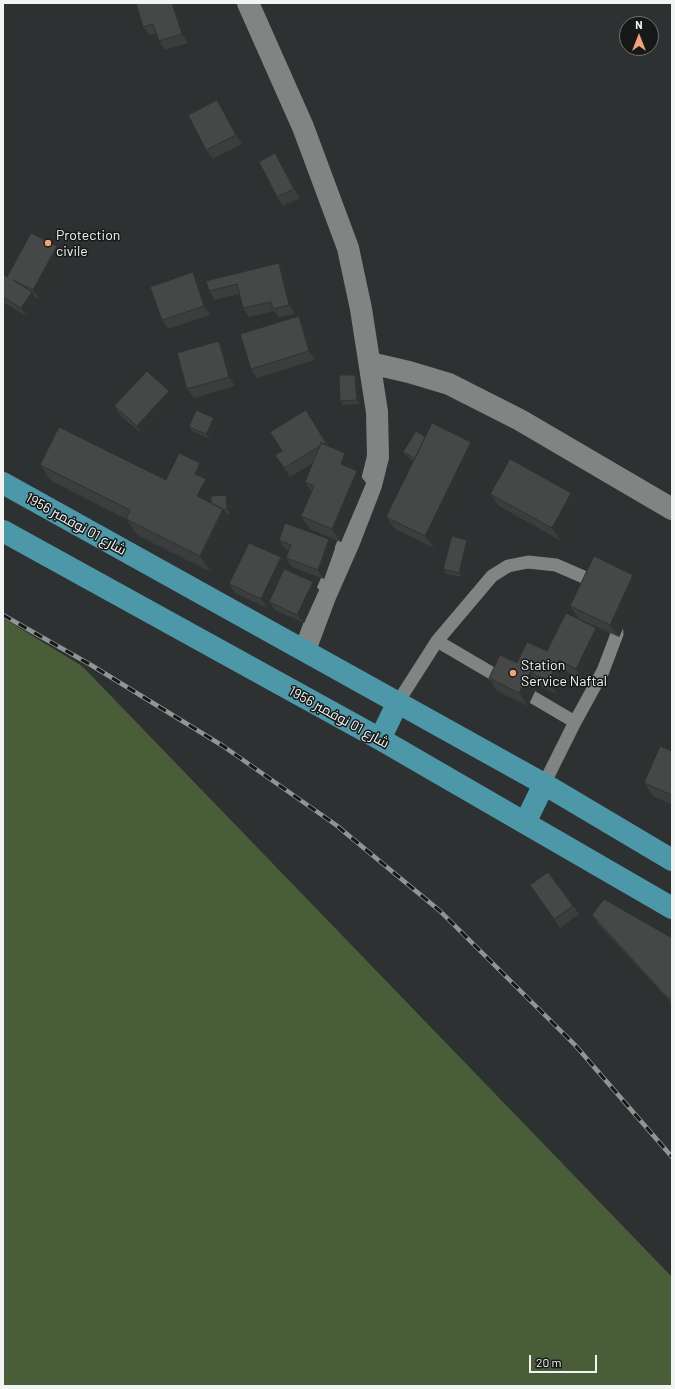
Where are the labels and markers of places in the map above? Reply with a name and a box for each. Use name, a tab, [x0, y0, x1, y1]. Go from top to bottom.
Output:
place label: Protection civile	[56, 227, 120, 260]
marker: Protection civile	[43, 238, 53, 248]
place label: Station Service Naftal	[521, 657, 607, 690]
marker: Station Service Naftal	[508, 668, 518, 678]

